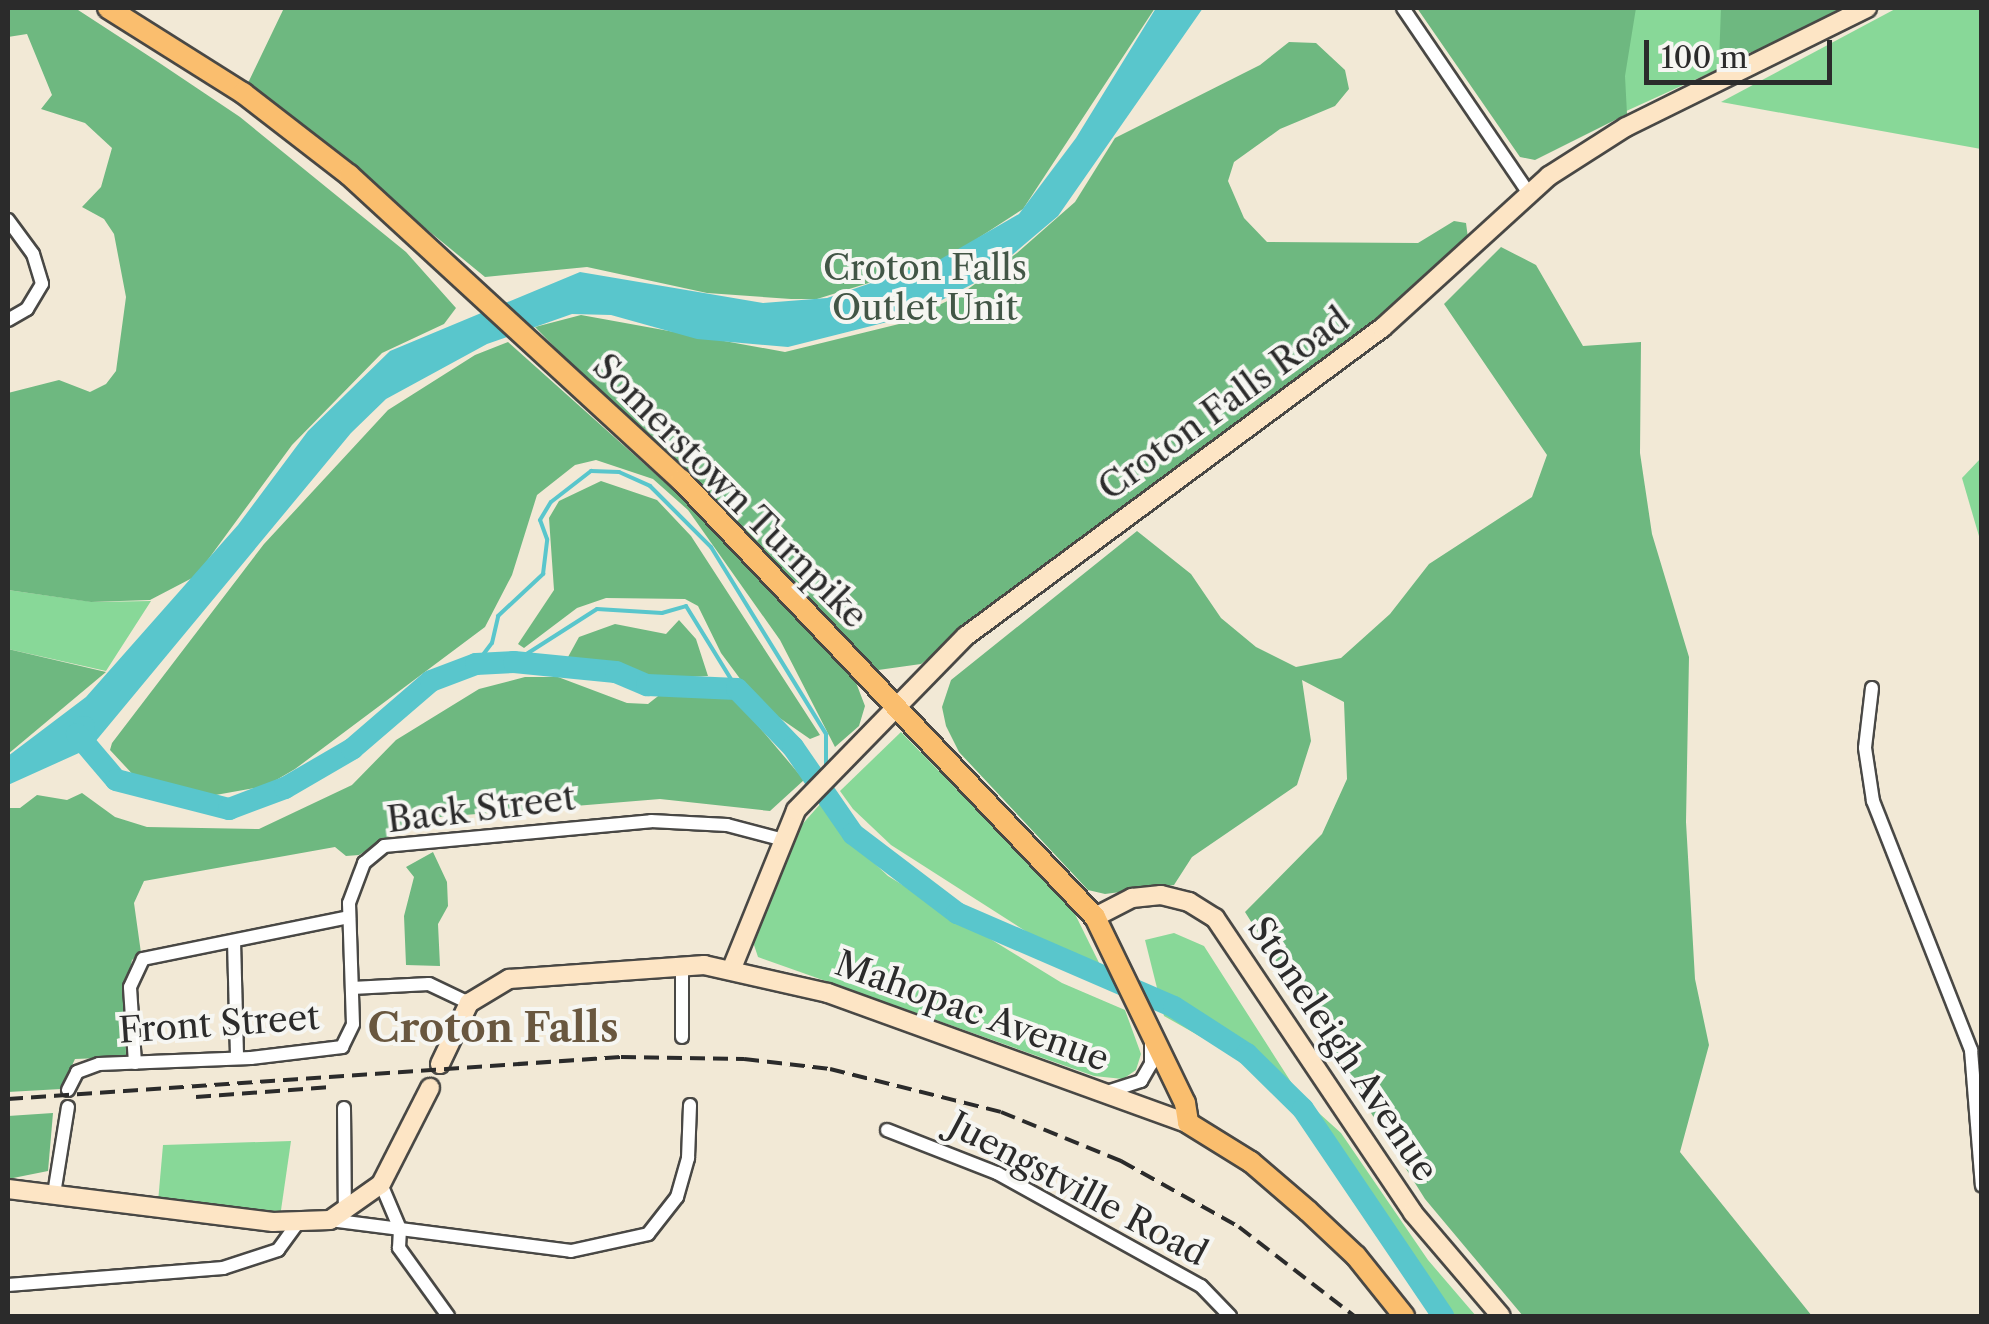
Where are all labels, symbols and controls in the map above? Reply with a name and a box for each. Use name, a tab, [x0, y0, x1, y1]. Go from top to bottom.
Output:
scale bar	[1649, 20, 1836, 82]
text: 100 m	[1661, 39, 1748, 76]
park label: Croton Falls Outlet Unit	[823, 247, 1027, 329]
street label: Croton Falls Road	[1090, 299, 1358, 509]
street label: Somerstown Turnpike	[584, 345, 876, 637]
street label: Back Street	[384, 777, 578, 841]
street label: Stoneleigh Avenue	[1239, 908, 1447, 1190]
street label: Mahopac Avenue	[829, 942, 1115, 1080]
street label: Front Street	[117, 996, 321, 1052]
district label: Croton Falls	[367, 1004, 619, 1052]
street label: Juengstville Road	[942, 1103, 1214, 1275]

